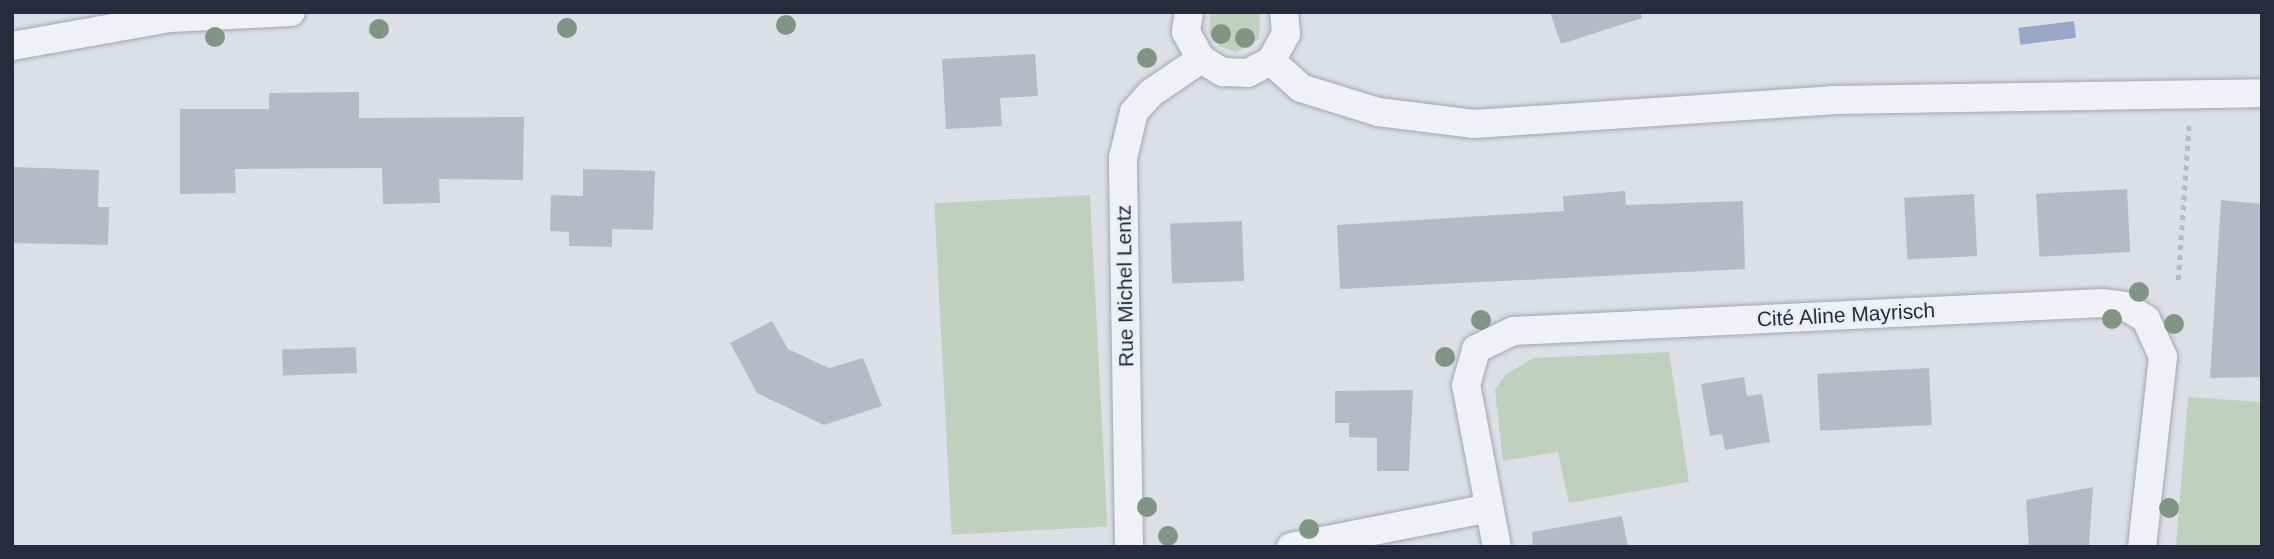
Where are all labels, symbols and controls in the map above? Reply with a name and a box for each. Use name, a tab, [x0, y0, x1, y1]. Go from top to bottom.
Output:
street label: Rue Michel Lentz	[1111, 205, 1139, 367]
street label: Cité Aline Mayrisch	[1756, 298, 1936, 332]

